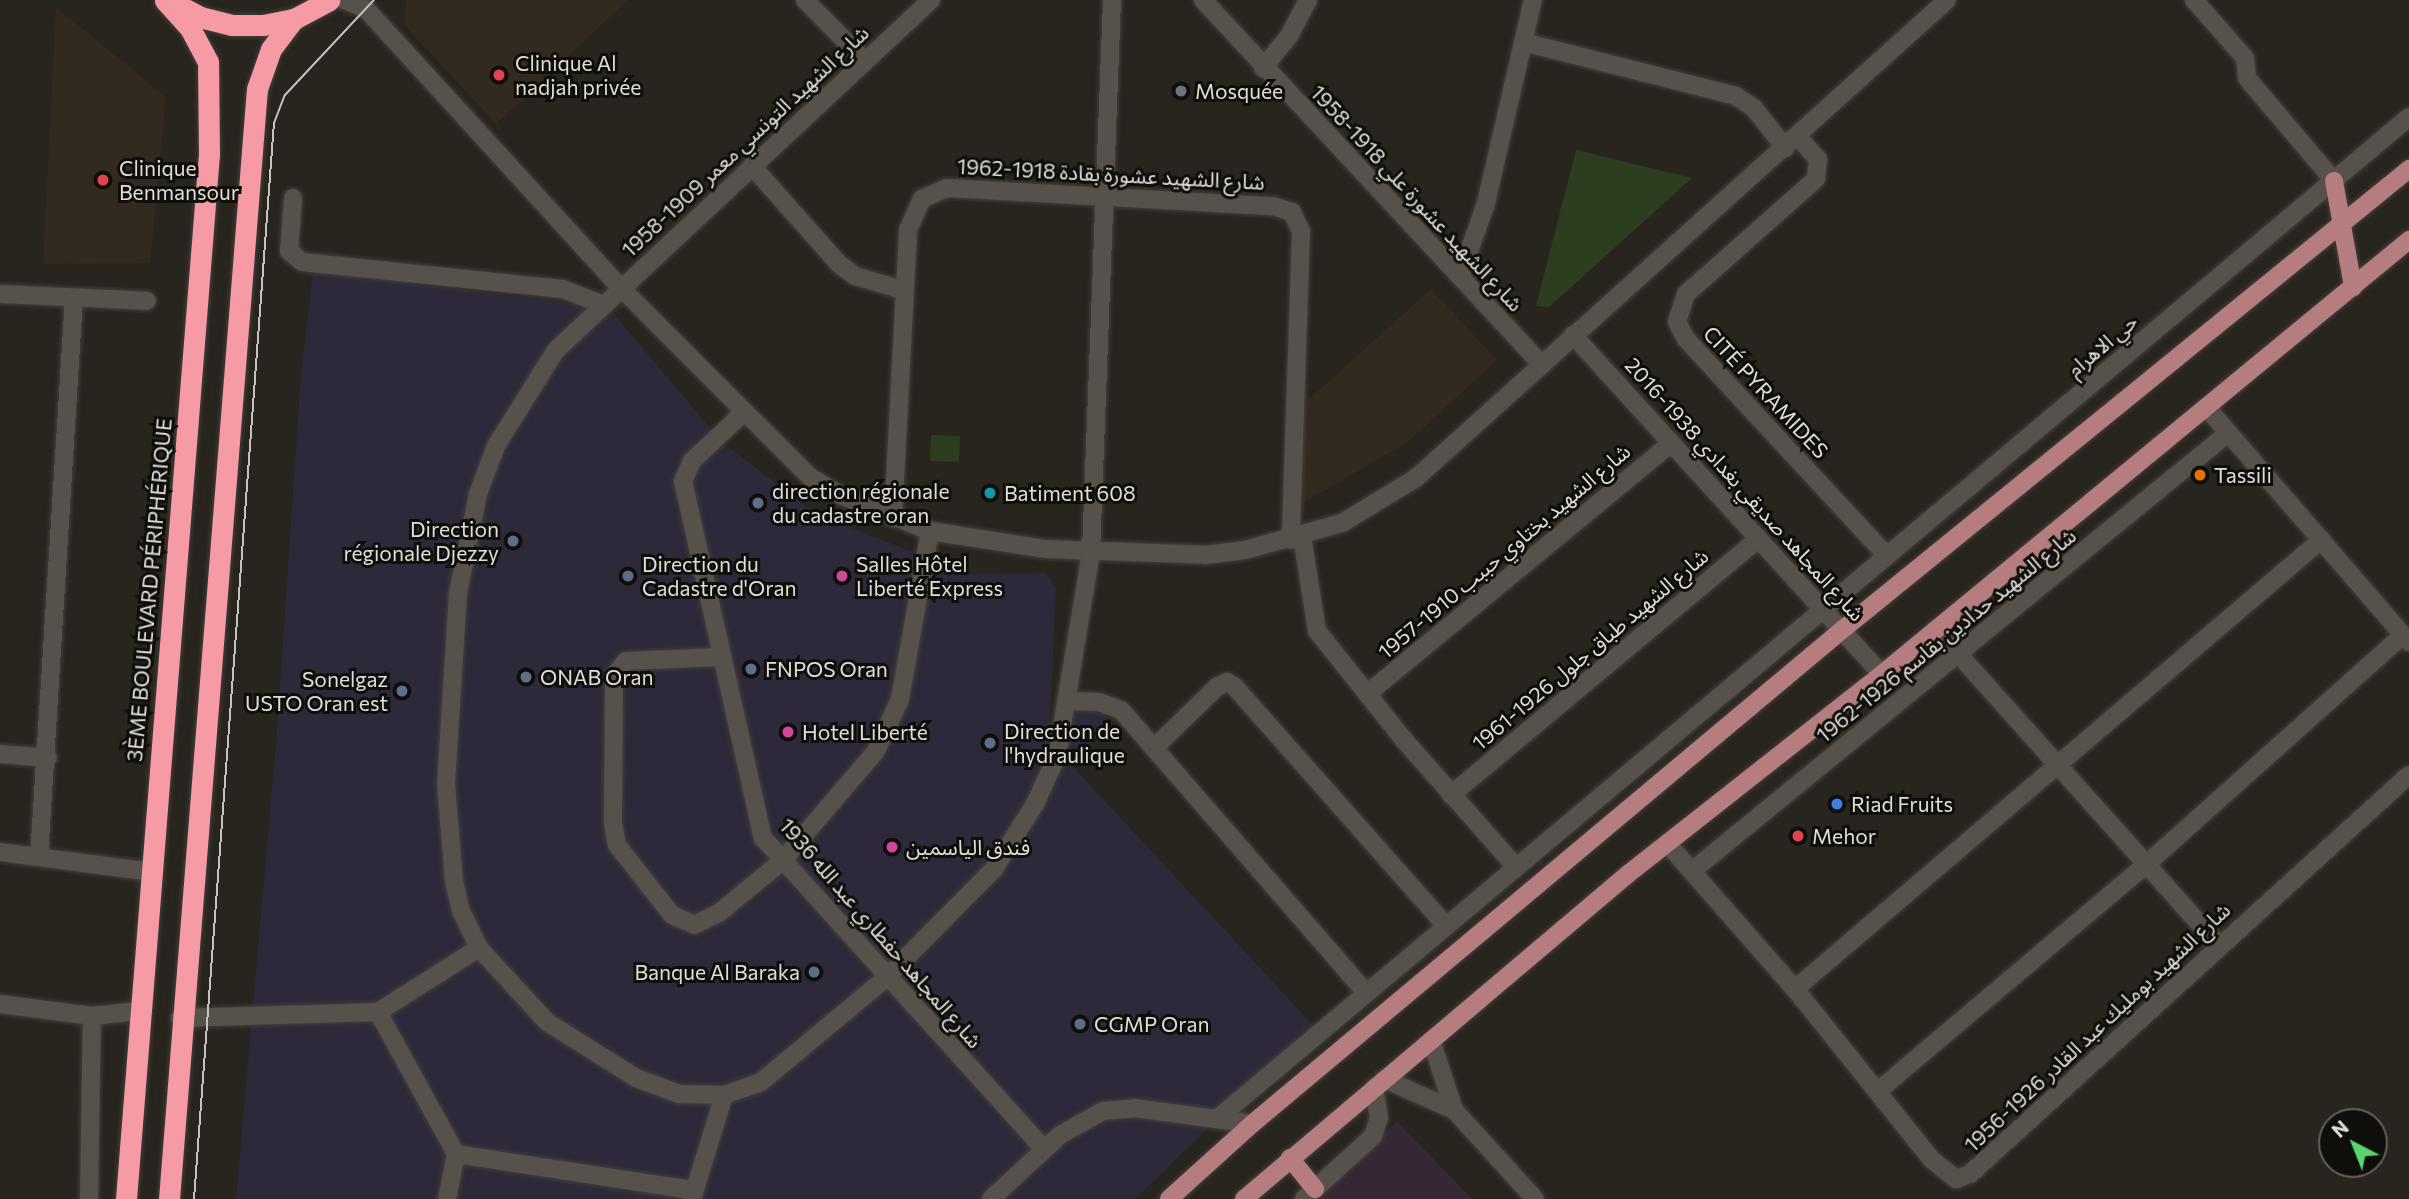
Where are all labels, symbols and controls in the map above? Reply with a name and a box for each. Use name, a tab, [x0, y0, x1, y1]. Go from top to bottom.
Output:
street label: شارع الشهيد التونسي معمر 1909-1958	[616, 20, 874, 262]
place label: Clinique Al nadjah privée	[515, 50, 641, 100]
marker: Clinique Al nadjah privée	[489, 65, 509, 85]
place label: Mosquée	[1195, 78, 1283, 104]
street label: شارع الشهيد عشورة علي 1918-1958	[1306, 80, 1528, 316]
marker: Mosquée	[1173, 83, 1189, 99]
street label: شارع الشهيد عشورة بقادة 1918-1962	[957, 153, 1265, 195]
place label: Clinique Benmansour	[119, 155, 239, 205]
marker: Clinique Benmansour	[93, 170, 113, 190]
street label: حي الاهرام	[2062, 308, 2142, 382]
street label: CITÉ PYRAMIDES	[1698, 321, 1834, 463]
street label: شارع المجاهد صديقي بغدادي 1938-2016	[1620, 352, 1870, 626]
street label: 3ÈME BOULEVARD PÉRIPHÉRIQUE	[121, 417, 177, 763]
street label: شارع الشهيد بختاوي حببب 1910-1957	[1373, 438, 1635, 664]
place label: Tassili	[2214, 462, 2272, 488]
marker: Tassili	[2192, 467, 2208, 483]
place label: direction régionale du cadastre oran	[772, 478, 949, 528]
place label: Batiment 608	[1004, 480, 1136, 506]
marker: Batiment 608	[982, 485, 998, 501]
marker: direction régionale du cadastre oran	[750, 495, 766, 511]
place label: Direction régionale Djezzy	[343, 516, 499, 566]
street label: شارع الشهيد حدادين بقاسم 1926-1962	[1811, 522, 2081, 748]
marker: Direction régionale Djezzy	[505, 533, 521, 549]
street label: شارع الشهيد طباق جلول 1926-1961	[1467, 543, 1713, 755]
place label: Direction du Cadastre d'Oran	[642, 551, 796, 601]
place label: Salles Hôtel Liberté Express	[856, 551, 1003, 601]
marker: Direction du Cadastre d'Oran	[620, 568, 636, 584]
marker: Salles Hôtel Liberté Express	[834, 568, 850, 584]
place label: FNPOS Oran	[765, 656, 888, 682]
marker: FNPOS Oran	[743, 661, 759, 677]
place label: ONAB Oran	[540, 664, 653, 690]
place label: Sonelgaz USTO Oran est	[245, 666, 388, 716]
marker: ONAB Oran	[518, 669, 534, 685]
marker: Sonelgaz USTO Oran est	[394, 683, 410, 699]
place label: Direction de l'hydraulique	[1004, 718, 1125, 768]
place label: Hotel Liberté	[802, 719, 928, 745]
marker: Hotel Liberté	[780, 724, 796, 740]
marker: Direction de l'hydraulique	[982, 735, 998, 751]
place label: Riad Fruits	[1851, 791, 1953, 817]
marker: Riad Fruits	[1829, 796, 1845, 812]
street label: شارع المجاهد حفطاري عبد الله 1936	[774, 813, 988, 1053]
place label: Mehor	[1812, 823, 1876, 849]
marker: Mehor	[1790, 828, 1806, 844]
place label: فندق الياسمين	[906, 834, 1030, 860]
marker: فندق الياسمين	[884, 839, 900, 855]
street label: شارع الشهيد بومليك عبد القادر 1926-1956	[1959, 897, 2235, 1157]
place label: Banque Al Baraka	[634, 959, 800, 985]
marker: Banque Al Baraka	[806, 964, 822, 980]
place label: CGMP Oran	[1094, 1011, 1209, 1037]
marker: CGMP Oran	[1072, 1016, 1088, 1032]
north arrow	[2318, 1108, 2388, 1178]
text: N	[2327, 1115, 2353, 1142]

